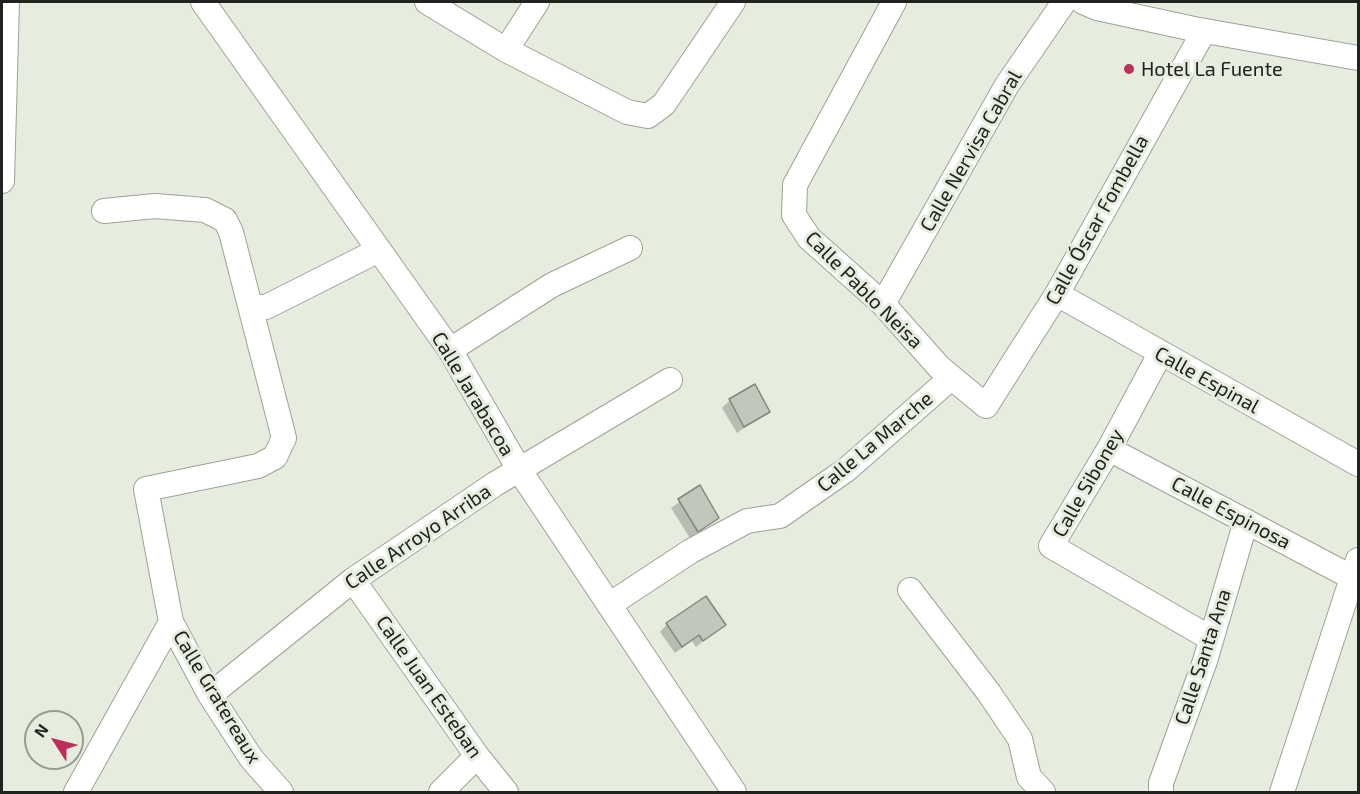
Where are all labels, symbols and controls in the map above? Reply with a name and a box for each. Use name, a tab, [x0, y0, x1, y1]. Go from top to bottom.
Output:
place label: Hotel La Fuente	[1141, 57, 1283, 81]
marker: Hotel La Fuente	[1122, 62, 1136, 76]
street label: Calle Nervisa Cabral	[915, 66, 1027, 236]
street label: Calle Óscar Fombella	[1040, 131, 1154, 309]
street label: Calle Pablo Neisa	[800, 226, 928, 354]
street label: Calle Jarabacoa	[427, 328, 519, 460]
street label: Calle Espinal	[1150, 341, 1264, 419]
street label: Calle La Marche	[812, 387, 938, 497]
street label: Calle Siboney	[1047, 424, 1129, 542]
street label: Calle Espinosa	[1167, 472, 1295, 554]
street label: Calle Arroyo Arriba	[340, 479, 496, 595]
street label: Calle Santa Ana	[1170, 586, 1236, 728]
street label: Calle Juan Esteban	[371, 611, 487, 763]
street label: Calle Gratereaux	[168, 626, 266, 768]
north arrow	[24, 710, 84, 770]
text: N	[30, 720, 52, 741]

